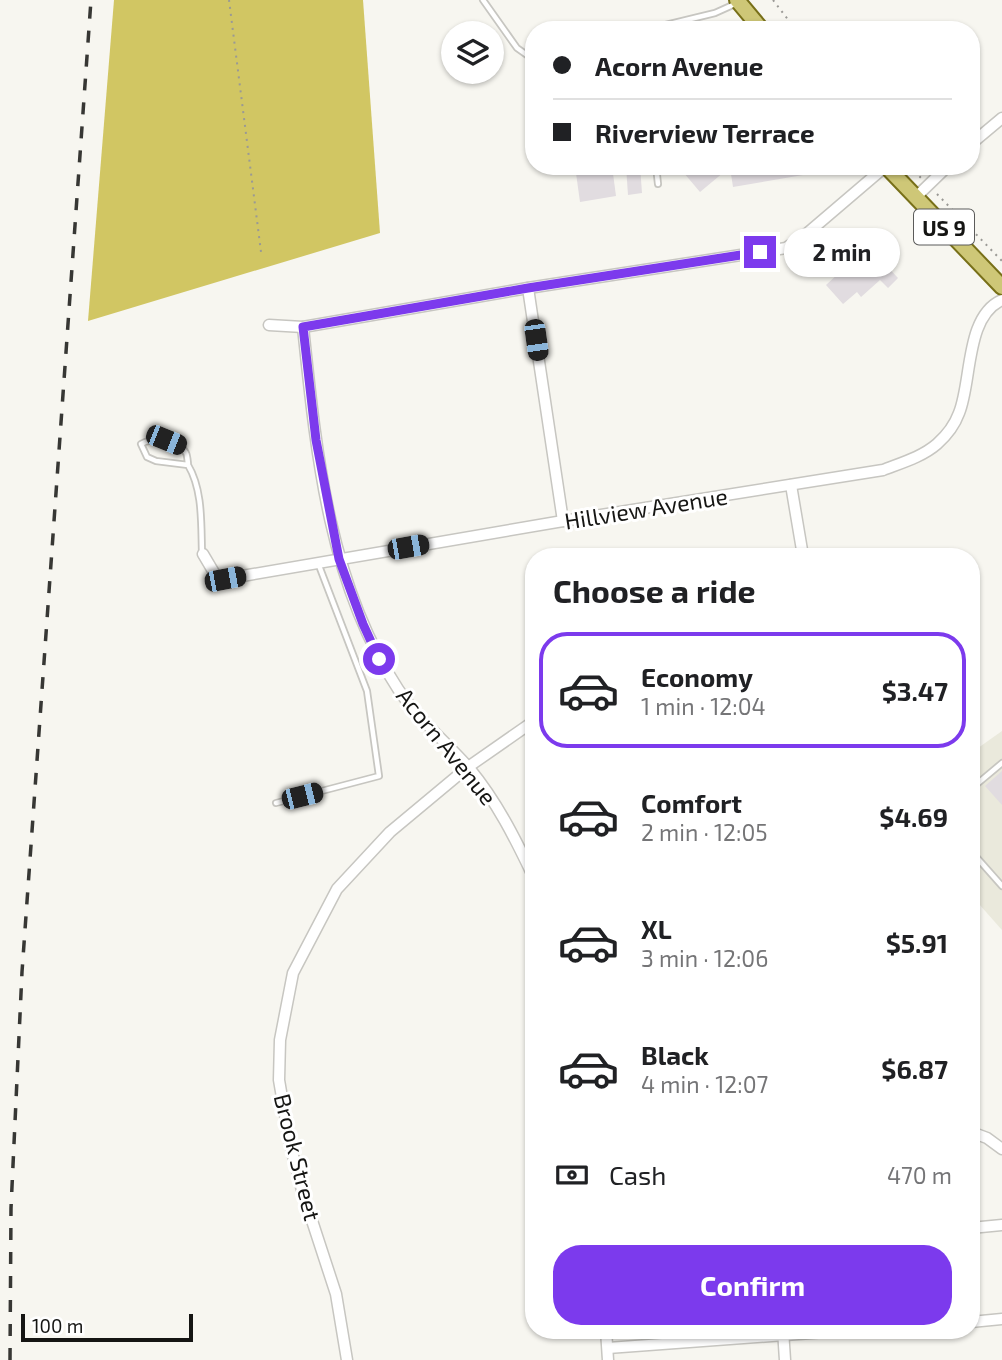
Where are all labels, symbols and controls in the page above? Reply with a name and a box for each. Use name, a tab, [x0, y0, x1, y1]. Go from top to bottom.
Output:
map controls	[441, 21, 504, 84]
button: layers	[441, 21, 504, 84]
text: Acorn Avenue	[595, 50, 763, 81]
text: Riverview Terrace	[595, 117, 815, 148]
road number: US 9	[914, 210, 974, 244]
callout: 2 min	[784, 228, 900, 276]
route end	[744, 236, 776, 268]
text: 2 min	[813, 238, 871, 266]
car	[523, 318, 550, 362]
car	[143, 422, 190, 458]
street label: Hillview Avenue	[563, 481, 729, 535]
car	[386, 533, 431, 561]
car	[203, 565, 248, 593]
text: Choose a ride	[553, 571, 756, 609]
route start	[363, 643, 395, 675]
icon: car	[557, 659, 620, 722]
text: Economy	[641, 661, 753, 692]
text: $3.47	[882, 675, 948, 706]
street label: Acorn Avenue	[391, 682, 503, 810]
text: 1 min · 12:04	[641, 692, 766, 720]
car	[280, 781, 325, 811]
icon: car	[557, 785, 620, 848]
text: Comfort	[641, 787, 742, 818]
text: $4.69	[879, 801, 948, 832]
text: 2 min · 12:05	[641, 818, 768, 846]
icon: car	[557, 911, 620, 974]
text: XL	[641, 913, 672, 944]
text: $5.91	[886, 927, 948, 958]
text: 3 min · 12:06	[641, 944, 768, 972]
icon: car	[557, 1037, 620, 1100]
text: Black	[641, 1039, 709, 1070]
text: $6.87	[881, 1053, 948, 1084]
text: 4 min · 12:07	[641, 1070, 768, 1098]
street label: Brook Street	[269, 1091, 327, 1224]
icon: cash	[553, 1156, 591, 1194]
text: Cash	[609, 1159, 666, 1190]
text: 470 m	[887, 1161, 952, 1189]
button: Confirm	[553, 1245, 952, 1325]
scale bar	[21, 1311, 192, 1343]
text: 100 m	[32, 1314, 83, 1337]

